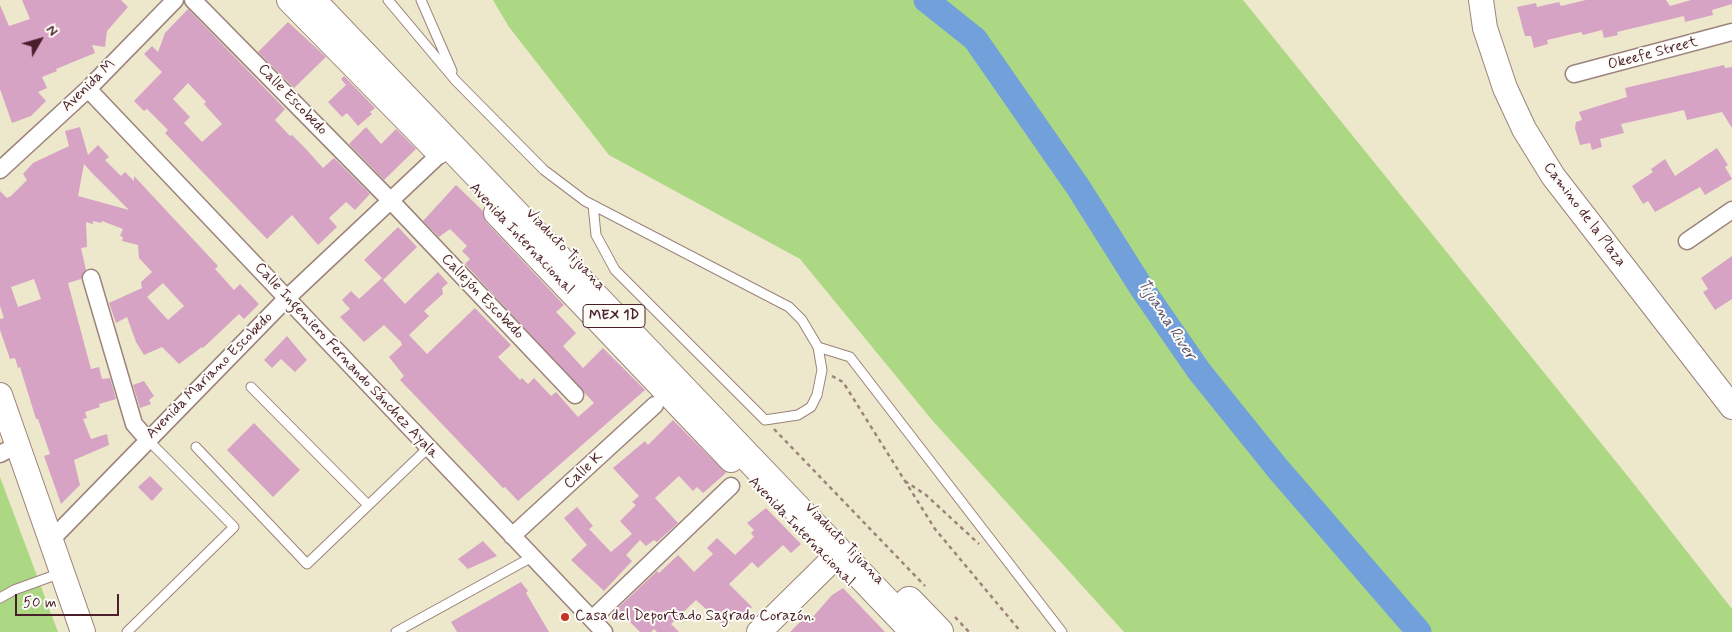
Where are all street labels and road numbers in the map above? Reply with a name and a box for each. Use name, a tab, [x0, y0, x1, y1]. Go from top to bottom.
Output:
street label: Okeefe Street	[1606, 33, 1700, 75]
street label: Avenida M	[58, 56, 120, 116]
street label: Calle Escobedo	[253, 61, 331, 139]
street label: Camino de la Plaza	[1539, 159, 1629, 271]
street label: Avenida Internacional	[465, 180, 577, 298]
street label: Viaducto Tijuana	[521, 205, 609, 295]
street label: Callejón Escobedo	[437, 251, 527, 343]
street label: Calle Ingeniero Fernando Sánchez Ayala	[250, 259, 442, 463]
road number: MEX 1D	[583, 304, 645, 328]
street label: Avenida Mariano Escobedo	[143, 309, 277, 443]
street label: Calle K	[561, 448, 607, 494]
street label: Avenida Internacional	[744, 473, 858, 591]
street label: Viaducto Tijuana	[800, 499, 888, 589]

